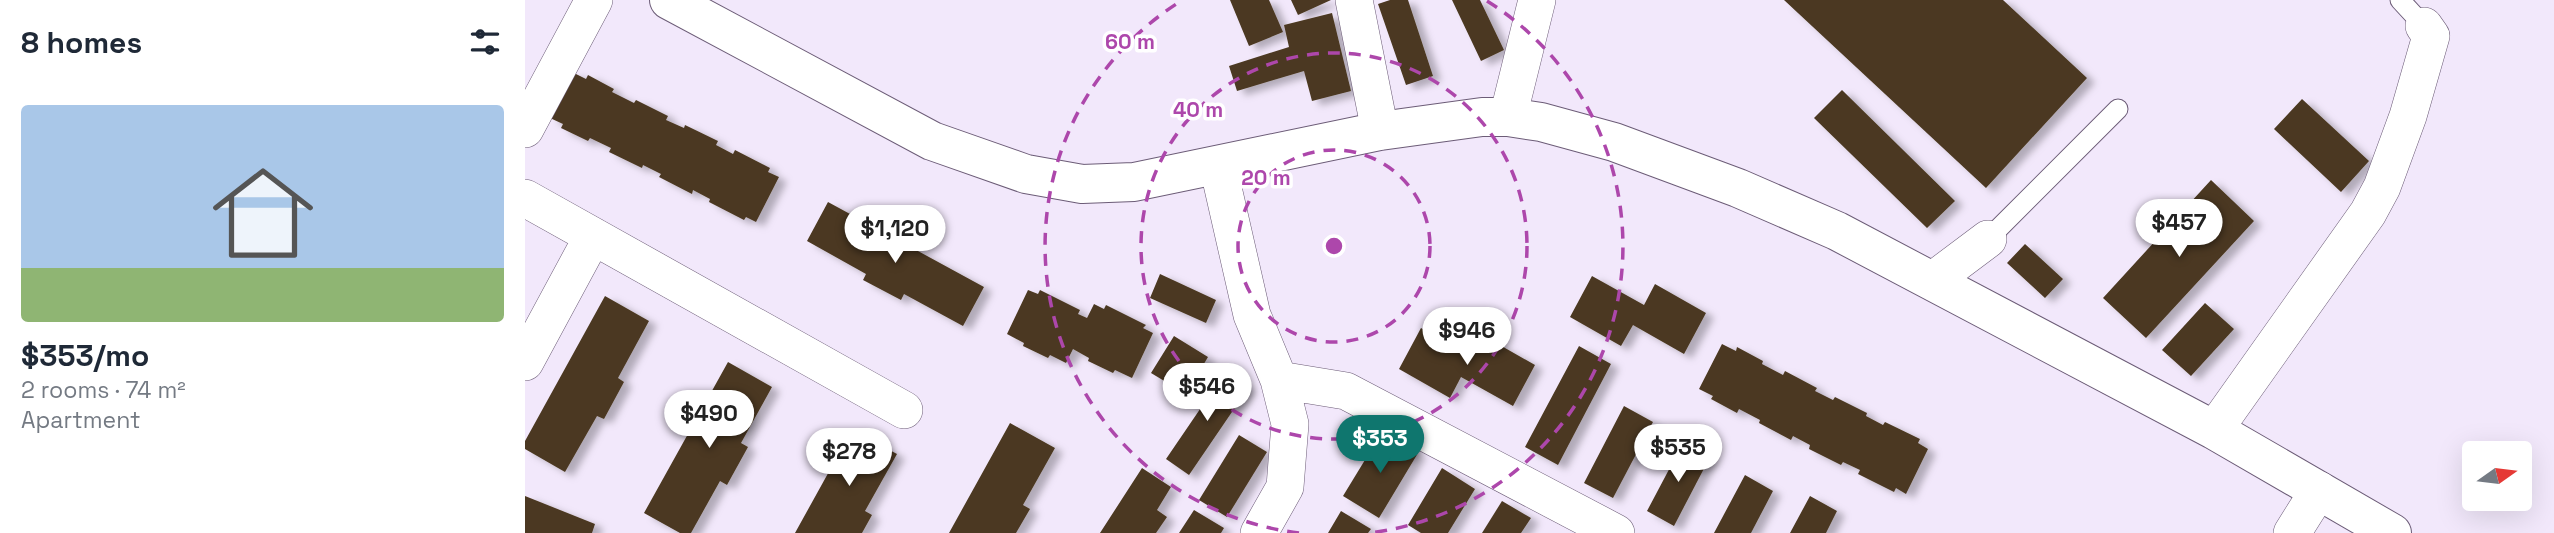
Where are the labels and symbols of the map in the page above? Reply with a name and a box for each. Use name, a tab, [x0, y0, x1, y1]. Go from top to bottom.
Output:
text: 60 m	[1105, 28, 1155, 55]
text: 40 m	[1173, 96, 1223, 123]
text: 20 m	[1241, 164, 1291, 191]
pin: $457	[2138, 200, 2220, 259]
pin: $1,120	[838, 205, 952, 265]
centre of rings	[1322, 234, 1346, 258]
pin: $946	[1426, 308, 1508, 367]
pin: $546	[1166, 364, 1248, 423]
pin: $490	[668, 391, 750, 450]
pin: $353	[1339, 416, 1421, 475]
pin: $535	[1637, 424, 1719, 484]
pin: $278	[808, 428, 890, 488]
north arrow	[2462, 441, 2532, 511]

